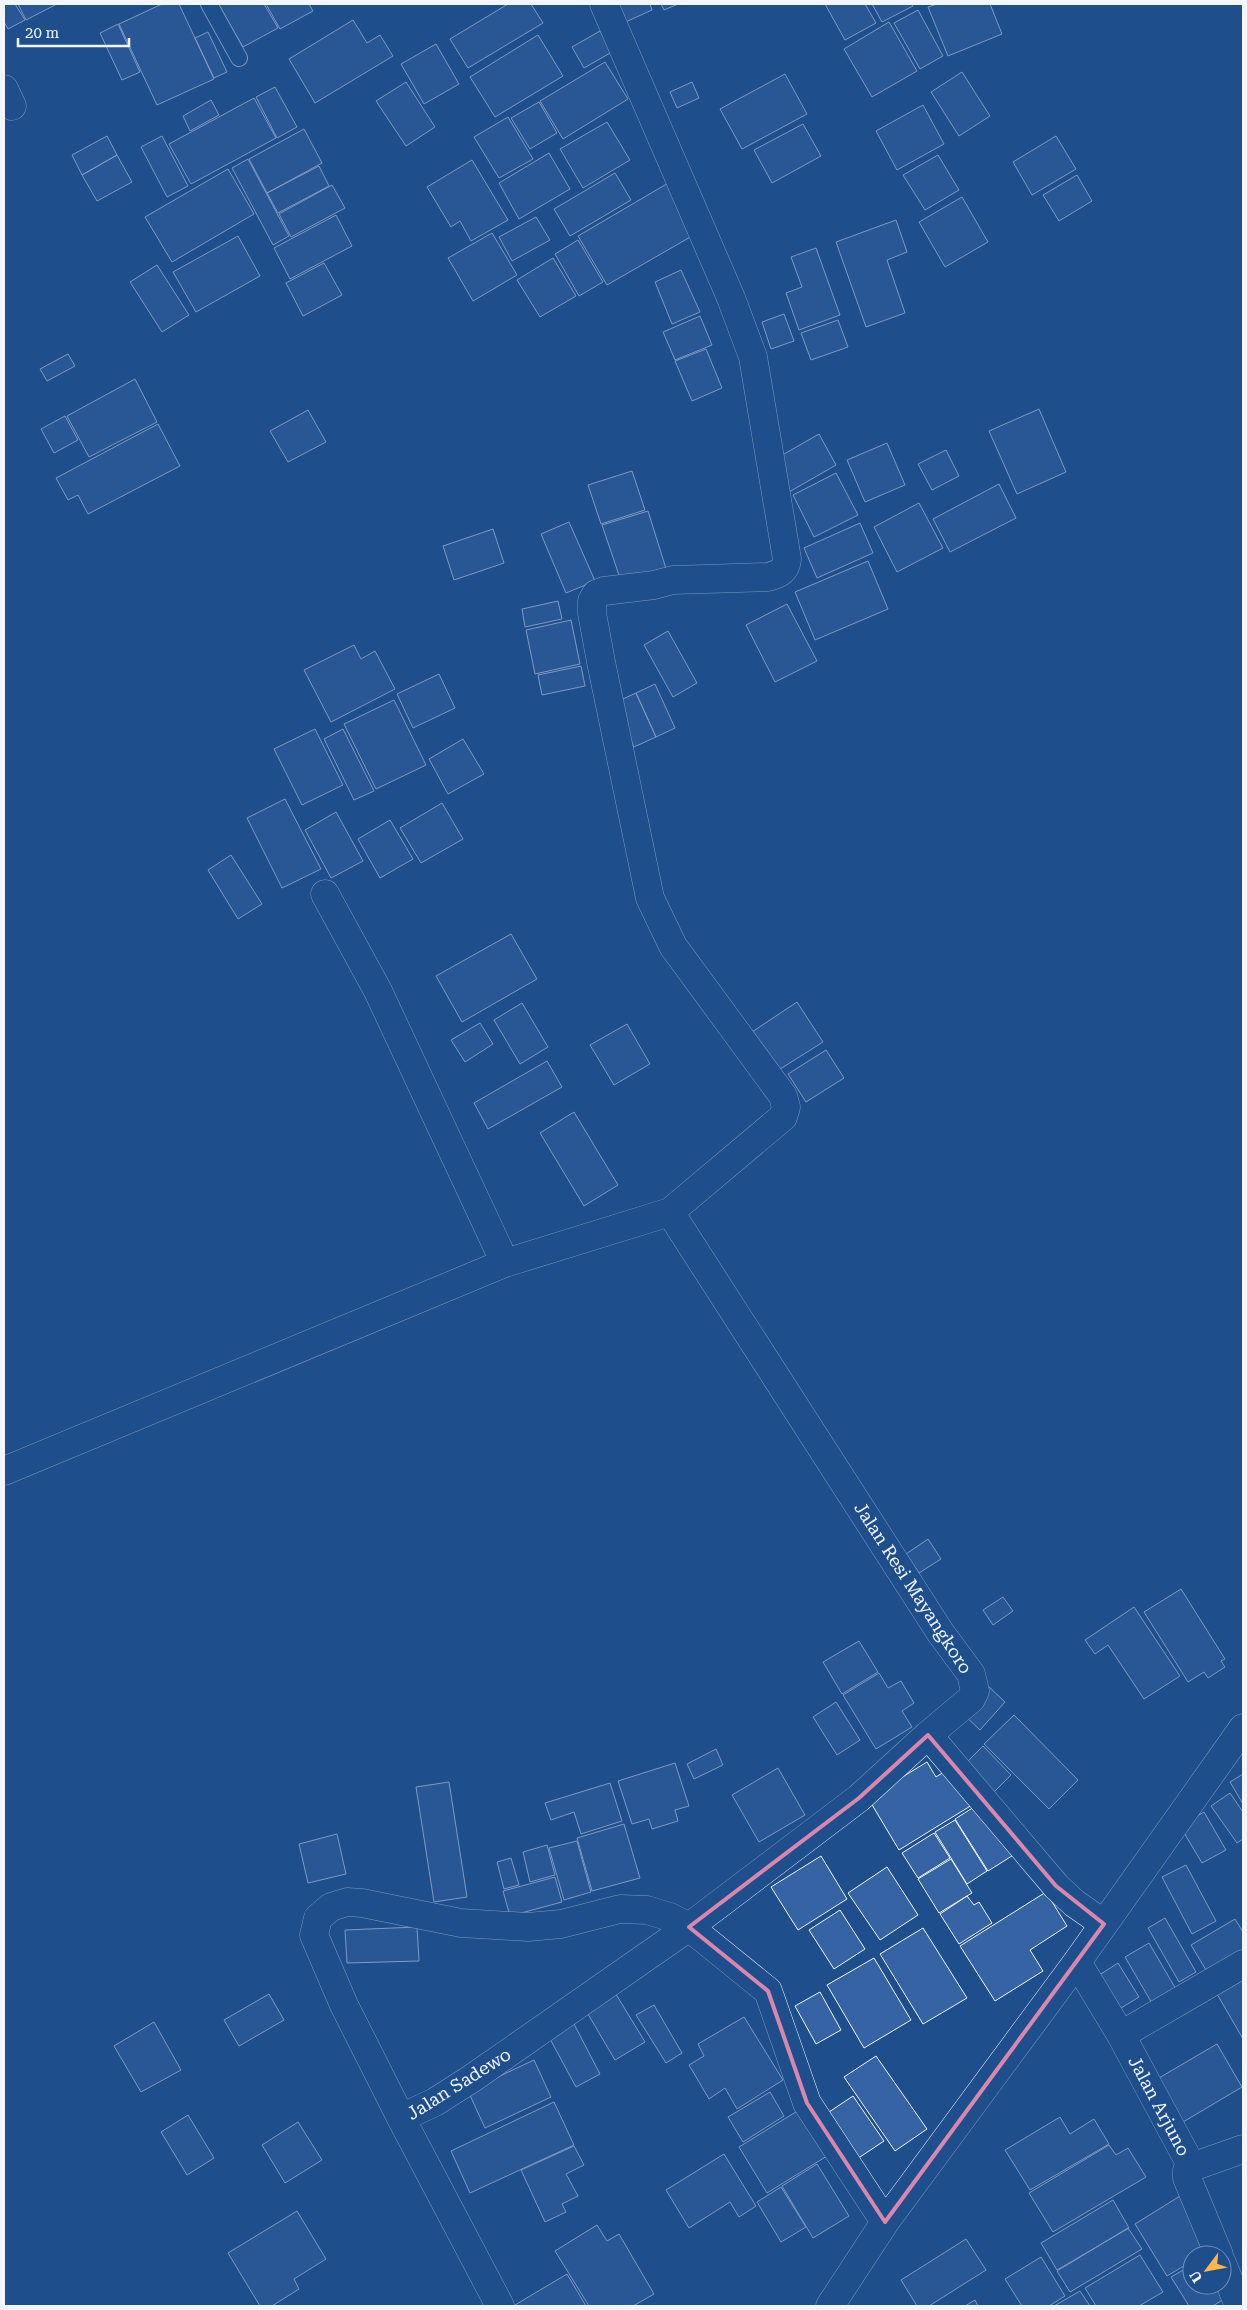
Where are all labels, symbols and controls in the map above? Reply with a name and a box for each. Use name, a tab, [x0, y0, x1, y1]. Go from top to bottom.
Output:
scale bar	[18, 15, 129, 47]
text: 20 m	[25, 24, 60, 42]
street label: Jalan Resi Mayangkoro	[850, 1498, 977, 1677]
street label: Jalan Sadewo	[403, 2043, 515, 2124]
street label: Jalan Arjuno	[1124, 2052, 1195, 2159]
north arrow	[1182, 2245, 1232, 2295]
text: U	[1186, 2268, 1206, 2286]

